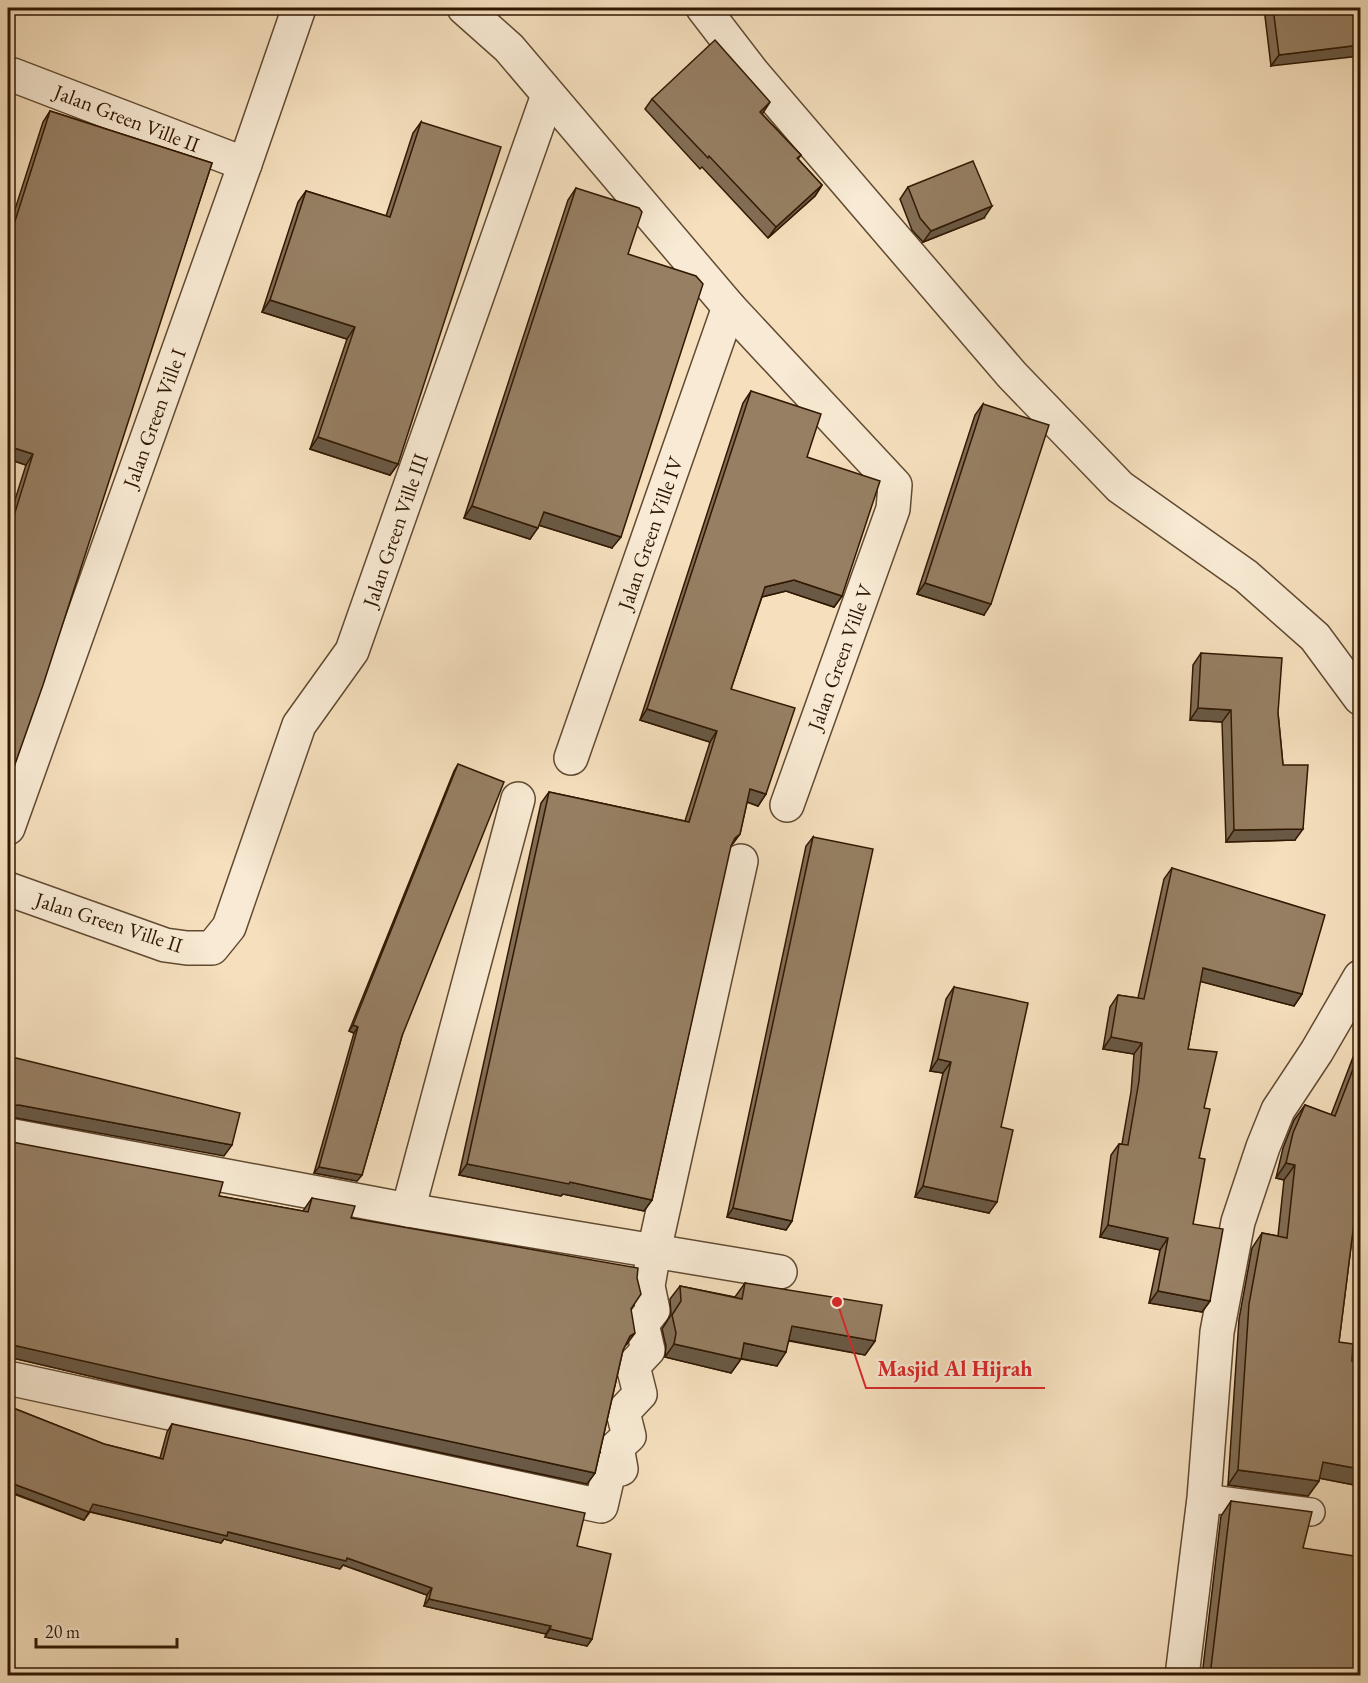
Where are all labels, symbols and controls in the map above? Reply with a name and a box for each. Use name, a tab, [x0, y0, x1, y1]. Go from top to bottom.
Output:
street label: Jalan Green Ville II	[49, 77, 204, 158]
street label: Jalan Green Ville I	[116, 345, 192, 493]
street label: Jalan Green Ville III	[355, 450, 434, 612]
street label: Jalan Green Ville IV	[610, 452, 689, 615]
street label: Jalan Green Ville V	[800, 579, 879, 736]
street label: Jalan Green Ville II	[30, 885, 186, 959]
callout: Masjid Al Hijrah	[866, 1348, 1045, 1388]
text: Masjid Al Hijrah	[877, 1354, 1033, 1383]
scale bar	[36, 1611, 177, 1649]
text: 20 m	[45, 1620, 80, 1643]

